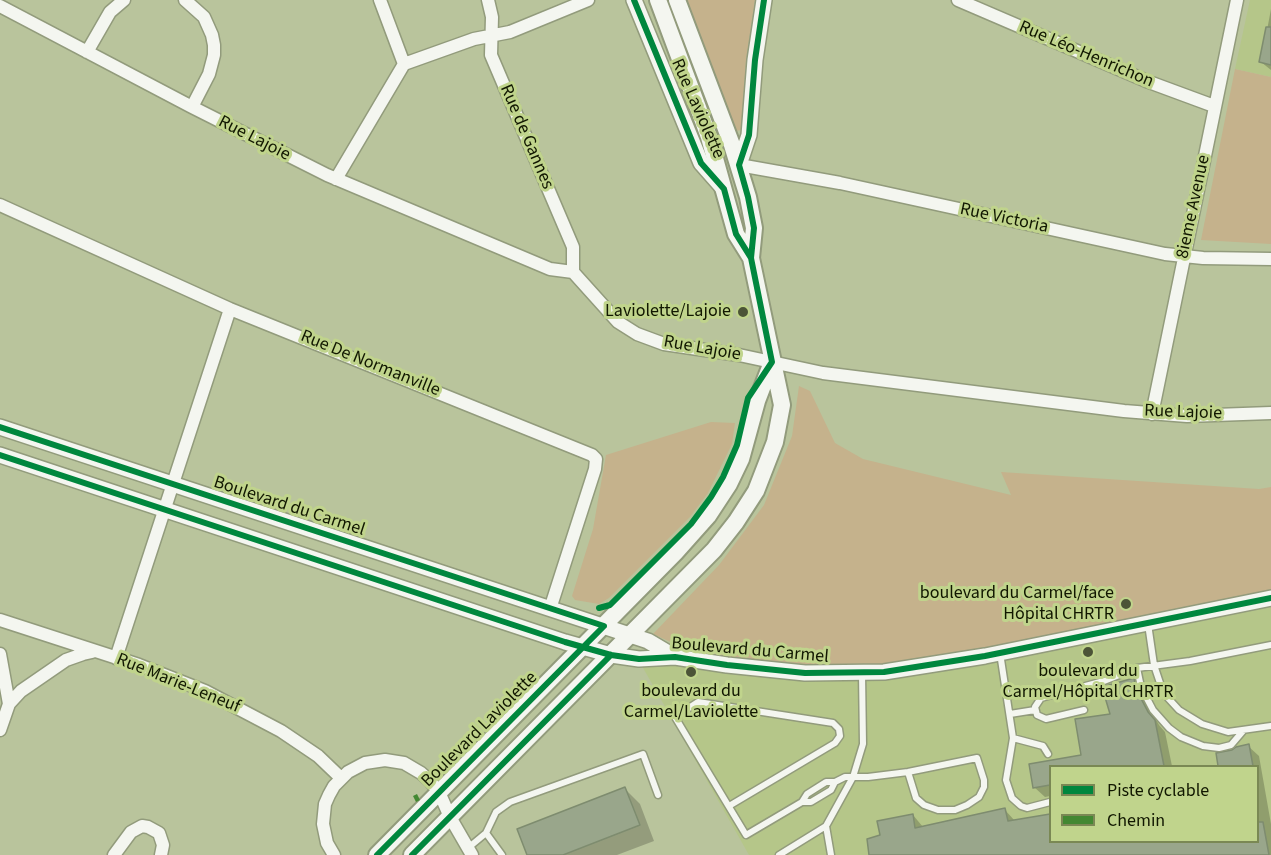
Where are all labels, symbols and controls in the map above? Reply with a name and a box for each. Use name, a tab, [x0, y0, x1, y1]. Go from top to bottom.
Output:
street label: Rue Léo-Henrichon	[1015, 17, 1157, 93]
street label: Rue Laviolette	[665, 56, 729, 162]
street label: Rue de Gannes	[494, 81, 558, 193]
street label: Rue Lajoie	[214, 112, 294, 166]
street label: 8ieme Avenue	[1172, 153, 1216, 261]
street label: Rue Victoria	[958, 199, 1050, 239]
place label: Laviolette/Lajoie	[605, 301, 731, 323]
marker: Laviolette/Lajoie	[736, 305, 750, 319]
street label: Rue De Normanville	[297, 326, 443, 402]
street label: Rue Lajoie	[662, 332, 742, 366]
street label: Rue Lajoie	[1144, 401, 1222, 425]
street label: Boulevard du Carmel	[211, 472, 367, 542]
place label: boulevard du Carmel/face Hôpital CHRTR	[920, 583, 1114, 626]
marker: boulevard du Carmel/face Hôpital CHRTR	[1119, 597, 1133, 611]
street label: Boulevard du Carmel	[670, 633, 830, 669]
marker: boulevard du Carmel/Hôpital CHRTR	[1081, 645, 1095, 659]
street label: Rue Marie-Leneuf	[113, 649, 243, 719]
place label: boulevard du Carmel/Hôpital CHRTR	[1002, 661, 1174, 704]
marker: boulevard du Carmel/Laviolette	[684, 665, 698, 679]
street label: Boulevard Laviolette	[418, 668, 542, 792]
place label: boulevard du Carmel/Laviolette	[624, 681, 758, 724]
legend	[1049, 765, 1259, 843]
text: Piste cyclable	[1107, 778, 1209, 803]
text: Chemin	[1107, 808, 1165, 833]

